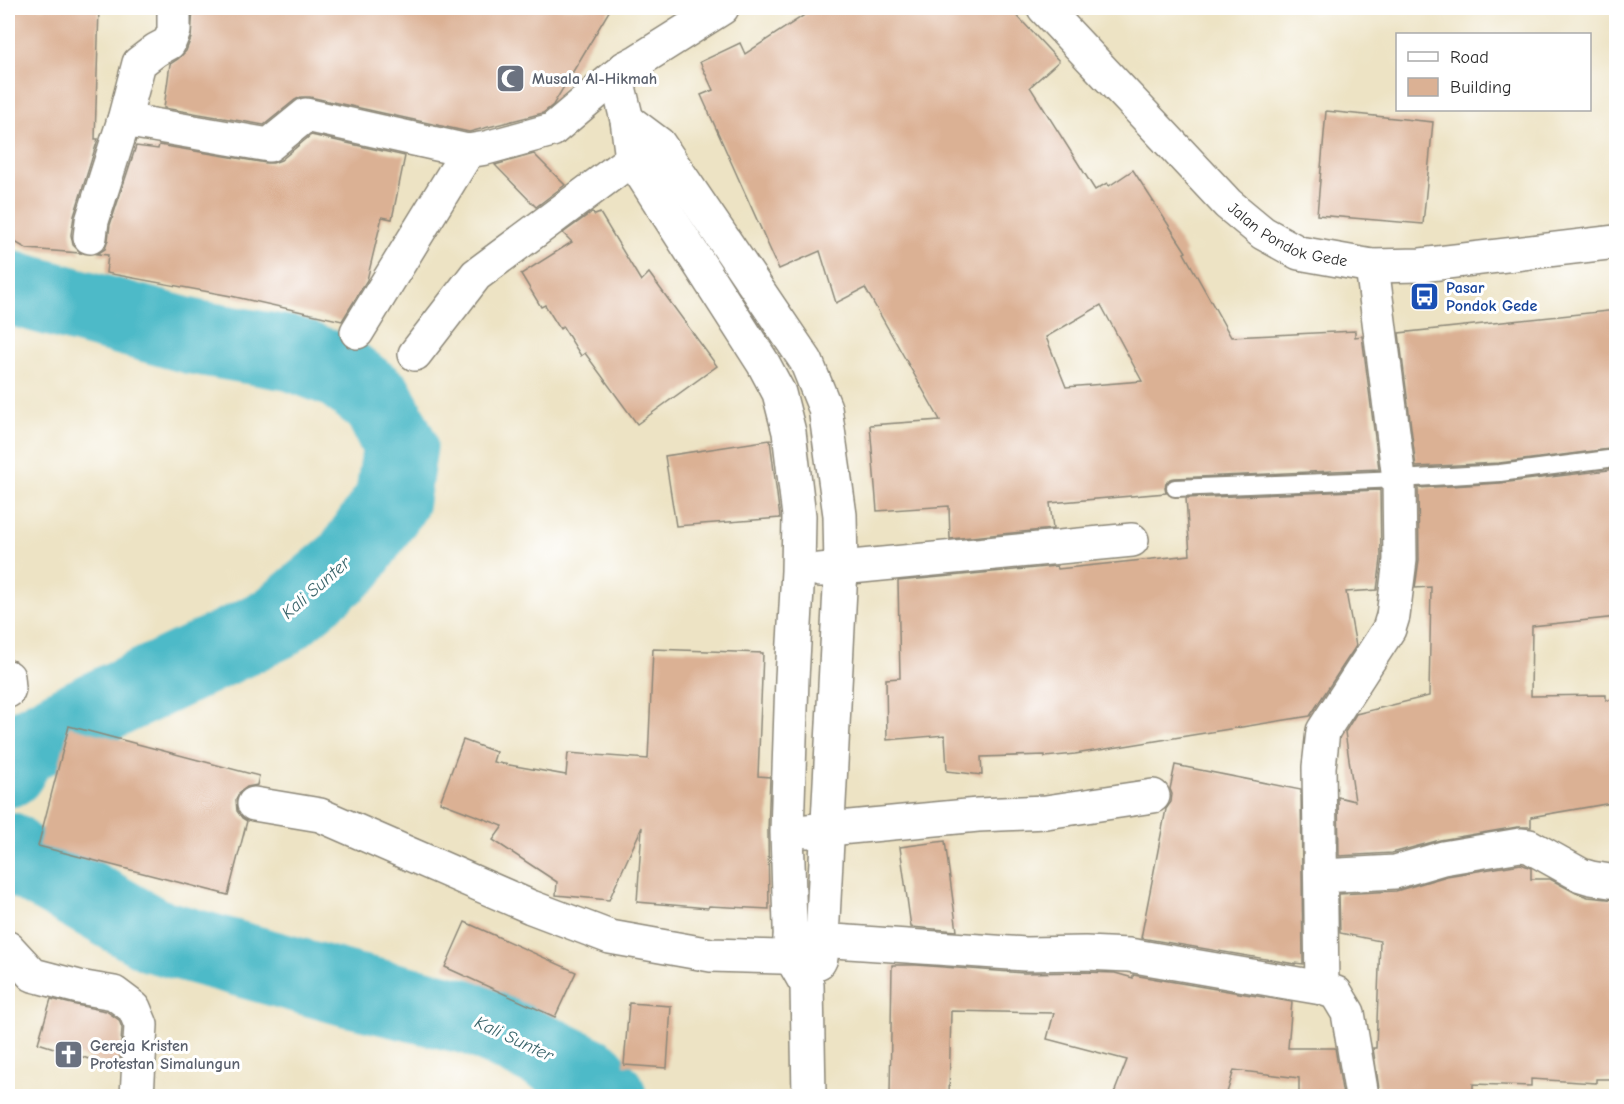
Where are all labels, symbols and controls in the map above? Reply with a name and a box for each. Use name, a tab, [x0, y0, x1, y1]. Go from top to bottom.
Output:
legend	[1396, 33, 1591, 111]
text: Road	[1450, 47, 1489, 68]
mosque icon: Musala Al-Hikmah	[495, 63, 527, 95]
place label: Musala Al-Hikmah	[532, 70, 657, 88]
text: Building	[1450, 77, 1512, 98]
street label: Jalan Pondok Gede	[1224, 199, 1349, 270]
place label: Pasar Pondok Gede	[1446, 279, 1537, 315]
bus stop icon: Pasar Pondok Gede	[1409, 281, 1441, 313]
water label: Kali Sunter	[277, 552, 355, 623]
water label: Kali Sunter	[472, 1012, 557, 1067]
place label: Gereja Kristen Protestan Simalungun	[90, 1037, 240, 1073]
church icon: Gereja Kristen Protestan Simalungun	[53, 1039, 85, 1071]

